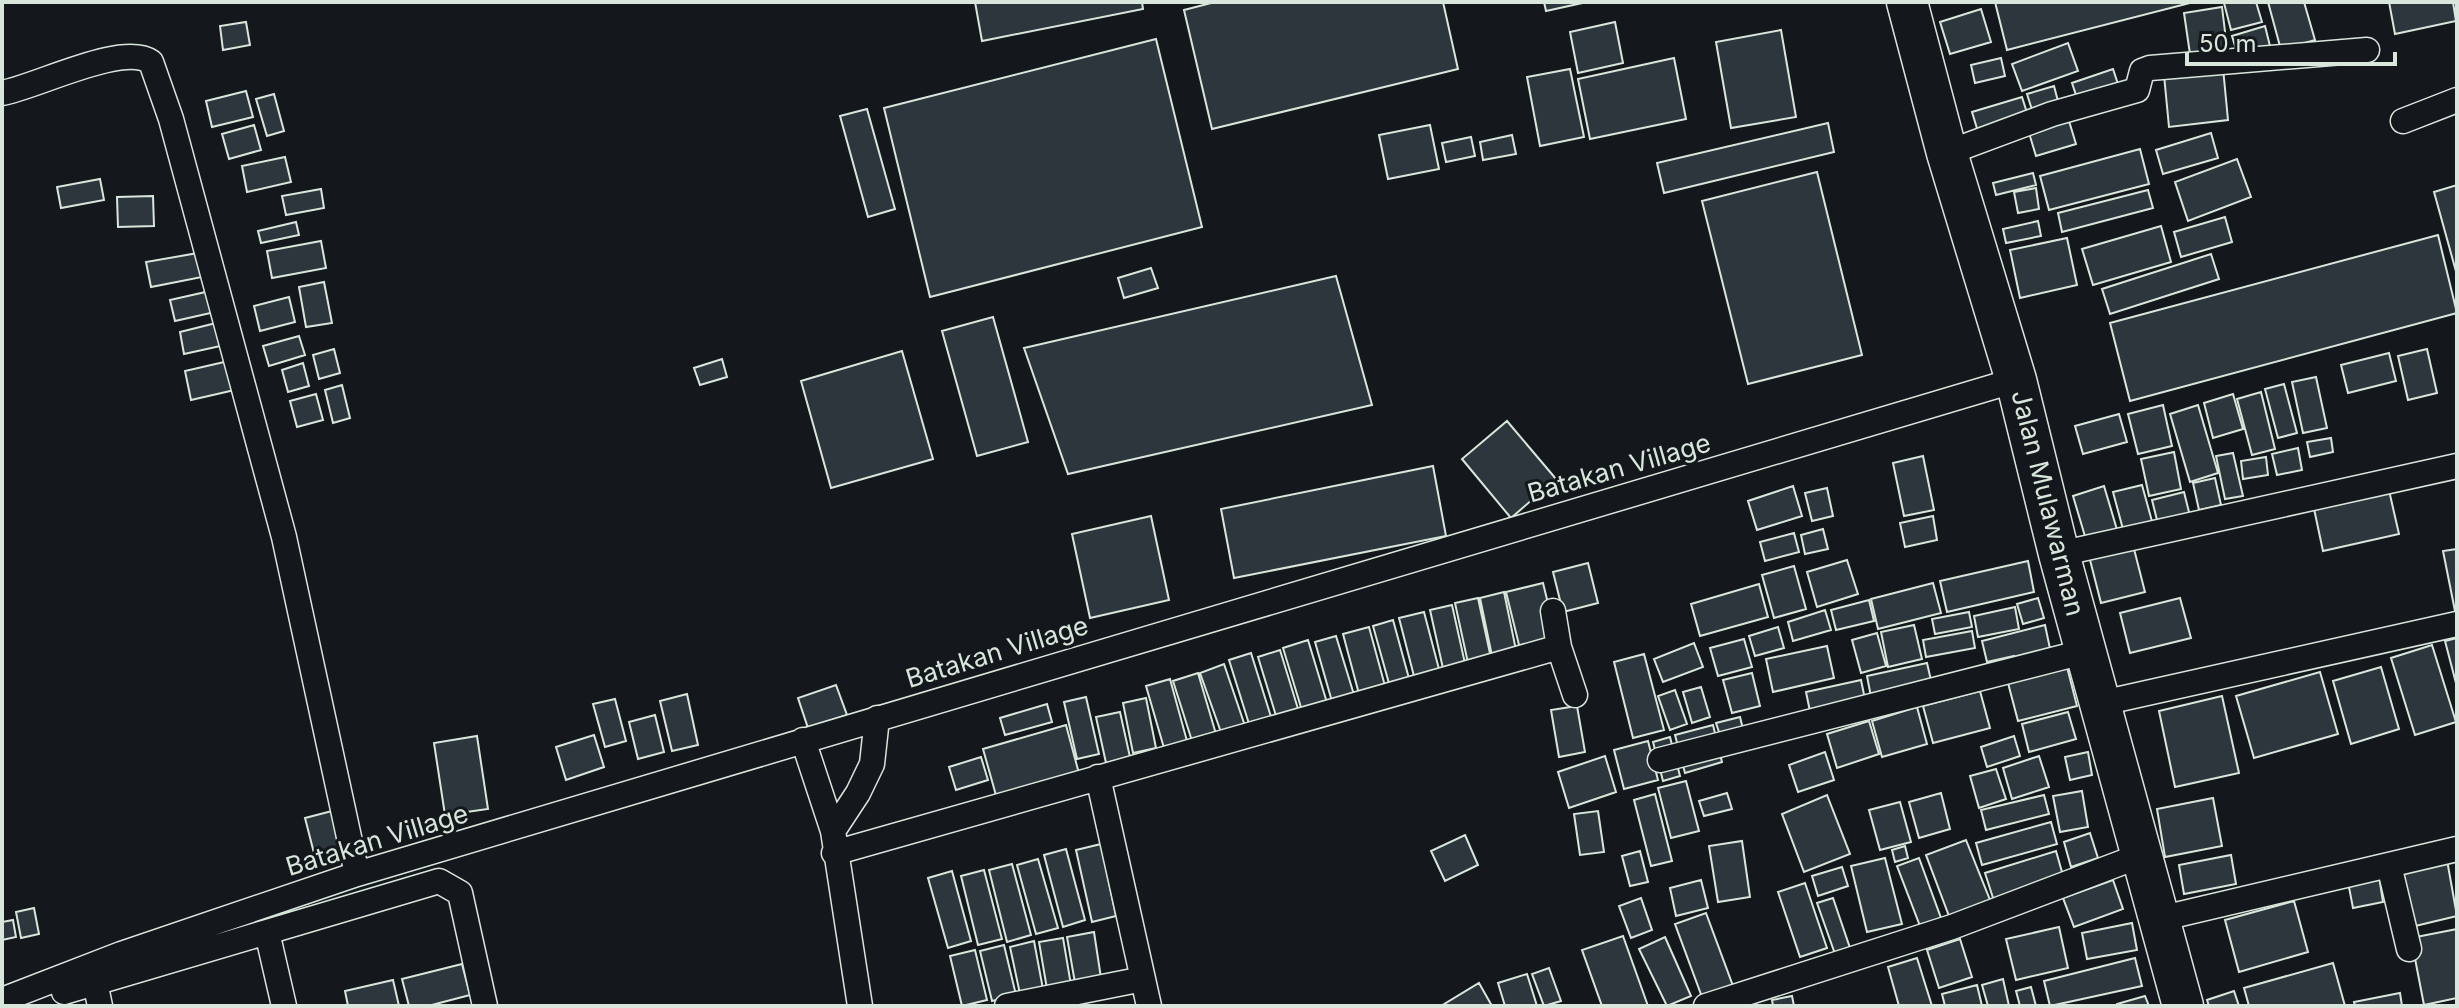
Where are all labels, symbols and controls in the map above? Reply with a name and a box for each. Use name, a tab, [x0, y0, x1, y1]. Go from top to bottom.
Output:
scale bar	[2187, 16, 2395, 66]
text: 50 m	[2199, 29, 2257, 58]
street label: Jalan Mulawarman	[2005, 387, 2092, 619]
street label: Batakan Village	[1524, 427, 1714, 508]
street label: Batakan Village	[902, 609, 1092, 694]
street label: Batakan Village	[282, 797, 472, 882]

